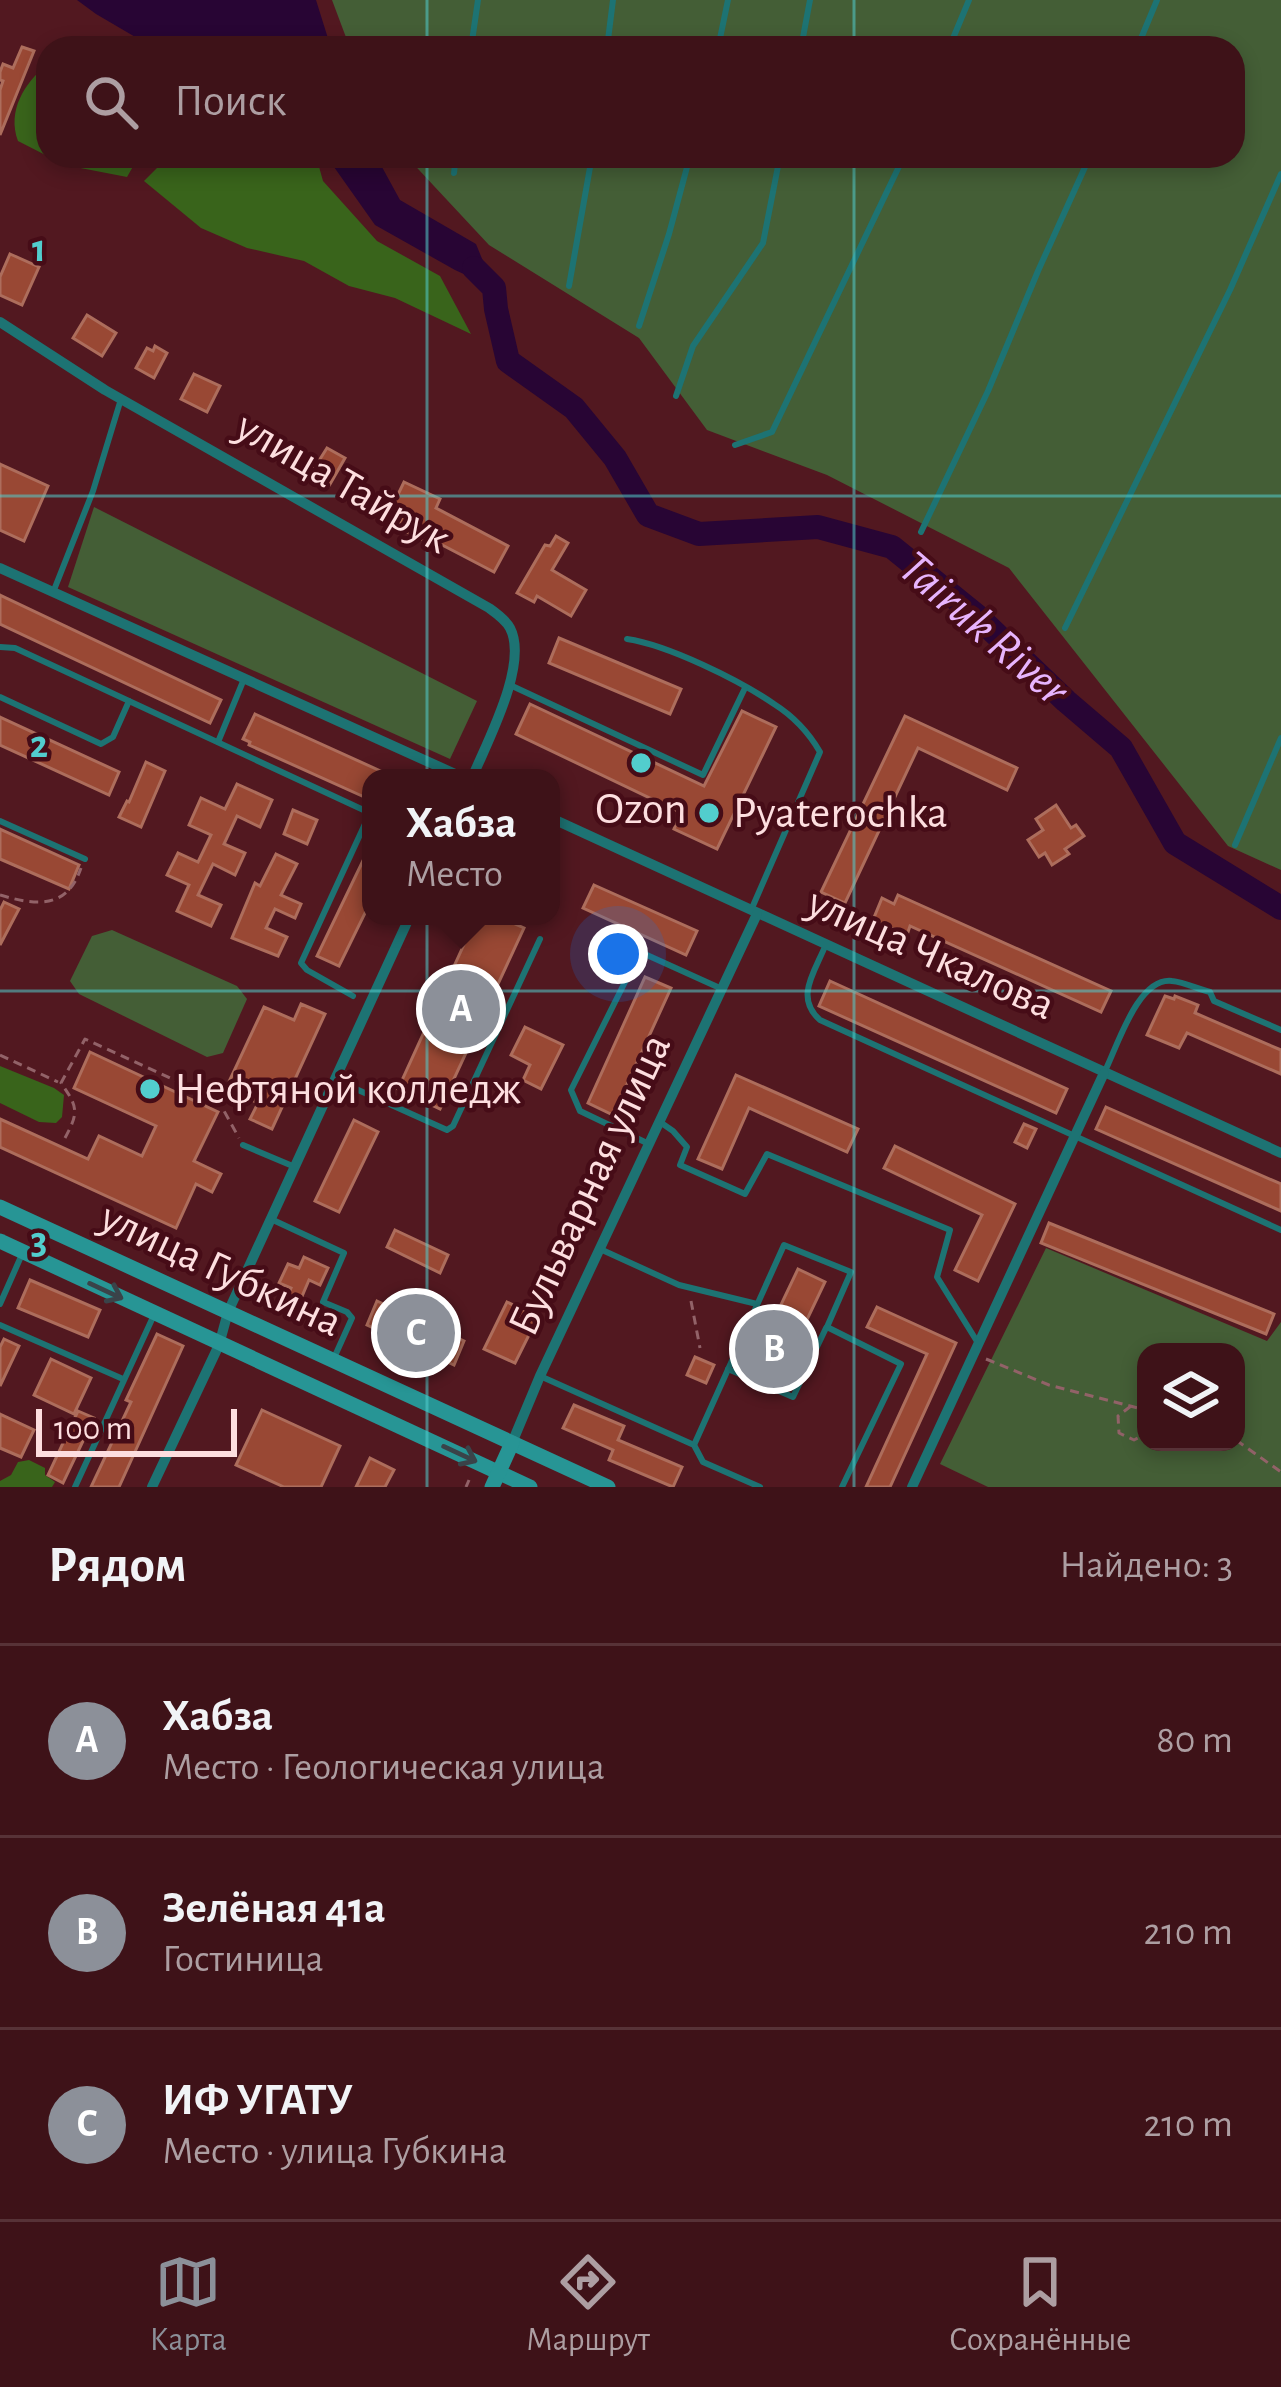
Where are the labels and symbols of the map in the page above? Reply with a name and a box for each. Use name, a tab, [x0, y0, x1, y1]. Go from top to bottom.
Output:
text: 1	[32, 230, 46, 269]
street label: улица Тайрук	[227, 403, 458, 562]
water label: Tairuk River	[889, 543, 1078, 716]
text: 2	[30, 726, 48, 765]
marker: Ozon	[628, 750, 654, 776]
place label: Ozon	[595, 787, 687, 832]
place label: Pyaterochka	[733, 791, 948, 836]
marker: Pyaterochka	[696, 800, 722, 826]
street label: улица Чкалова	[800, 879, 1061, 1028]
your location	[588, 924, 648, 984]
pin: A	[422, 964, 500, 1054]
street label: Бульварная улица	[501, 1027, 679, 1343]
place label: Нефтяной колледж	[174, 1067, 521, 1112]
marker: Нефтяной колледж	[137, 1076, 163, 1102]
street label: улица Губкина	[93, 1194, 349, 1345]
text: 3	[31, 1222, 47, 1261]
one-way arrow	[87, 1281, 123, 1303]
pin: C	[377, 1288, 455, 1378]
pin: B	[735, 1304, 813, 1394]
scale bar	[36, 1403, 237, 1456]
one-way arrow	[441, 1445, 477, 1467]

